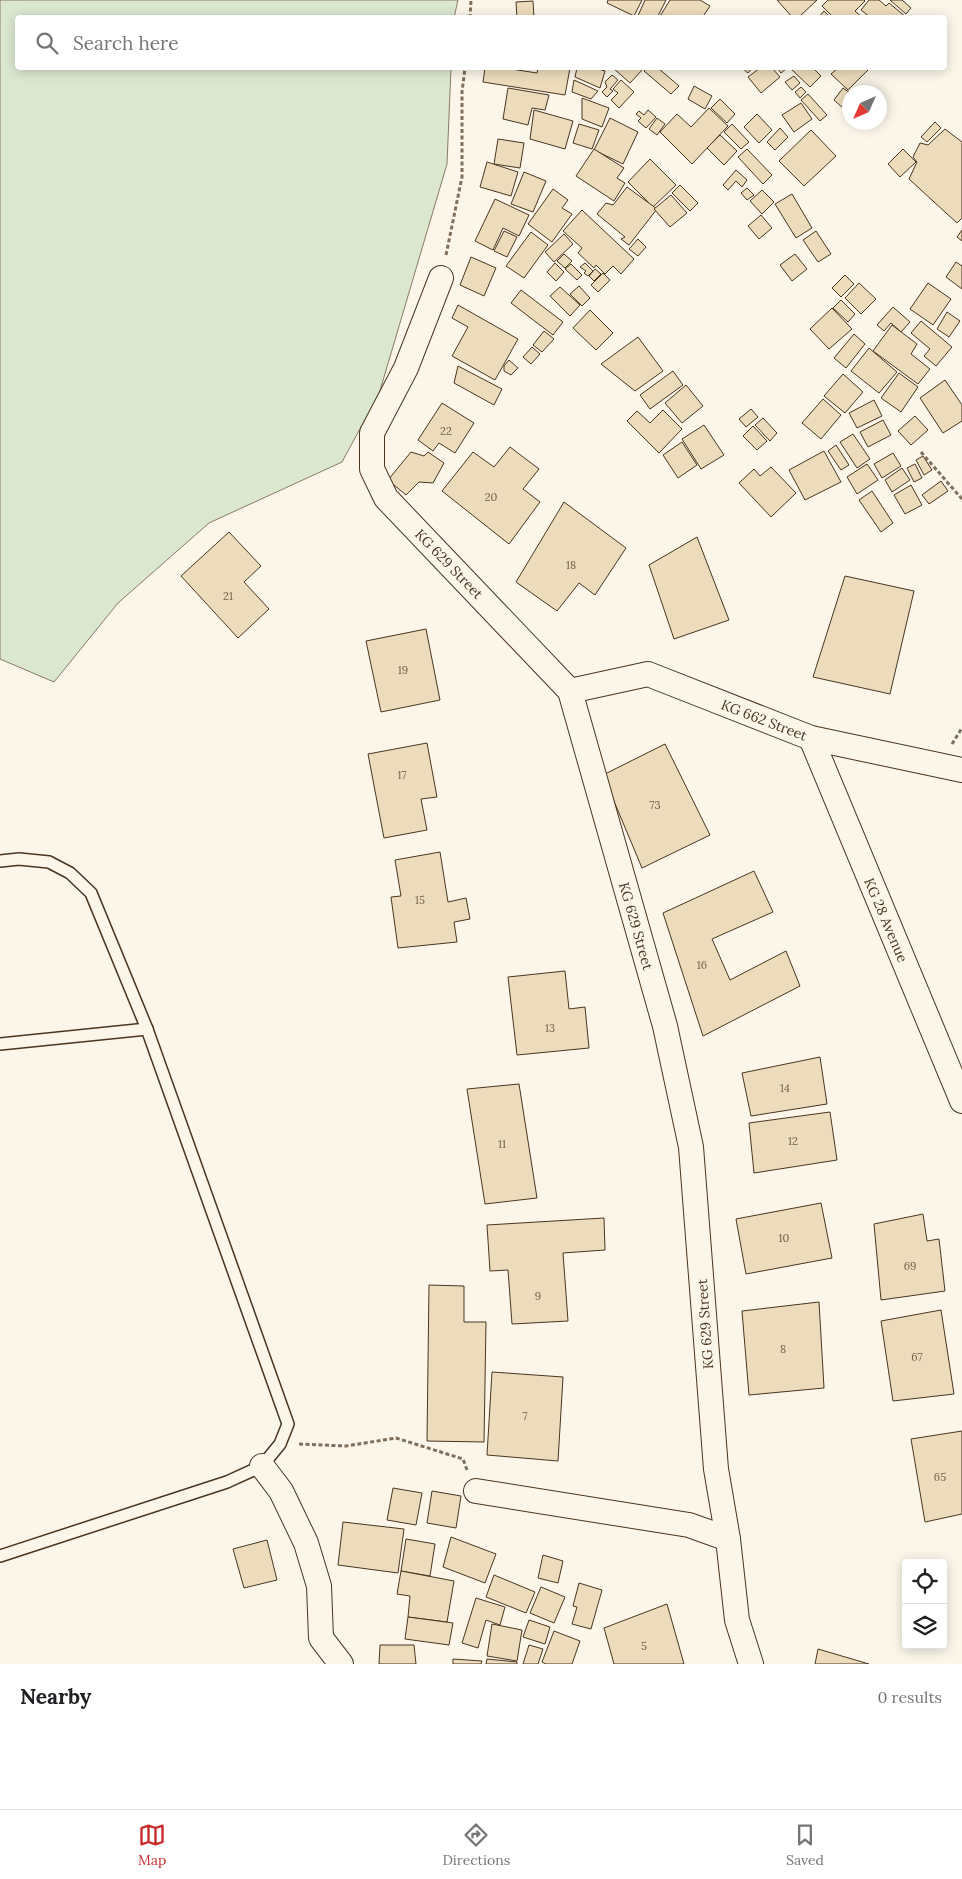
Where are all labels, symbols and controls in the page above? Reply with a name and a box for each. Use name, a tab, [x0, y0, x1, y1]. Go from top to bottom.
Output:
search box	[15, 15, 947, 70]
icon: search	[33, 29, 61, 57]
text: Search here	[73, 31, 179, 55]
north arrow	[842, 85, 887, 130]
house number: 22	[440, 424, 452, 438]
house number: 20	[485, 490, 498, 504]
street label: KG 629 Street	[411, 525, 487, 603]
house number: 18	[566, 558, 576, 572]
house number: 21	[223, 589, 233, 603]
house number: 19	[398, 663, 408, 677]
street label: KG 662 Street	[719, 695, 810, 745]
house number: 17	[397, 768, 407, 782]
house number: 73	[649, 798, 661, 812]
street label: KG 28 Avenue	[860, 875, 912, 965]
street label: KG 629 Street	[615, 880, 657, 973]
house number: 15	[415, 893, 425, 907]
house number: 16	[697, 958, 707, 972]
house number: 13	[545, 1021, 555, 1035]
house number: 14	[780, 1081, 790, 1095]
house number: 12	[788, 1134, 798, 1148]
house number: 11	[498, 1137, 506, 1151]
house number: 10	[779, 1231, 790, 1245]
house number: 69	[904, 1259, 916, 1273]
street label: KG 629 Street	[693, 1278, 717, 1370]
house number: 9	[535, 1289, 541, 1303]
house number: 8	[780, 1342, 786, 1356]
house number: 67	[911, 1350, 923, 1364]
house number: 7	[522, 1409, 528, 1423]
house number: 65	[934, 1470, 946, 1484]
map controls	[902, 1559, 947, 1649]
button: locate	[902, 1559, 947, 1604]
button: layers	[902, 1604, 947, 1649]
house number: 5	[641, 1639, 647, 1653]
text: Nearby	[20, 1683, 91, 1710]
text: 0 results	[877, 1687, 942, 1707]
tab: Map	[138, 1821, 166, 1869]
tab: Directions	[442, 1821, 510, 1869]
tab: Saved	[786, 1821, 824, 1869]

